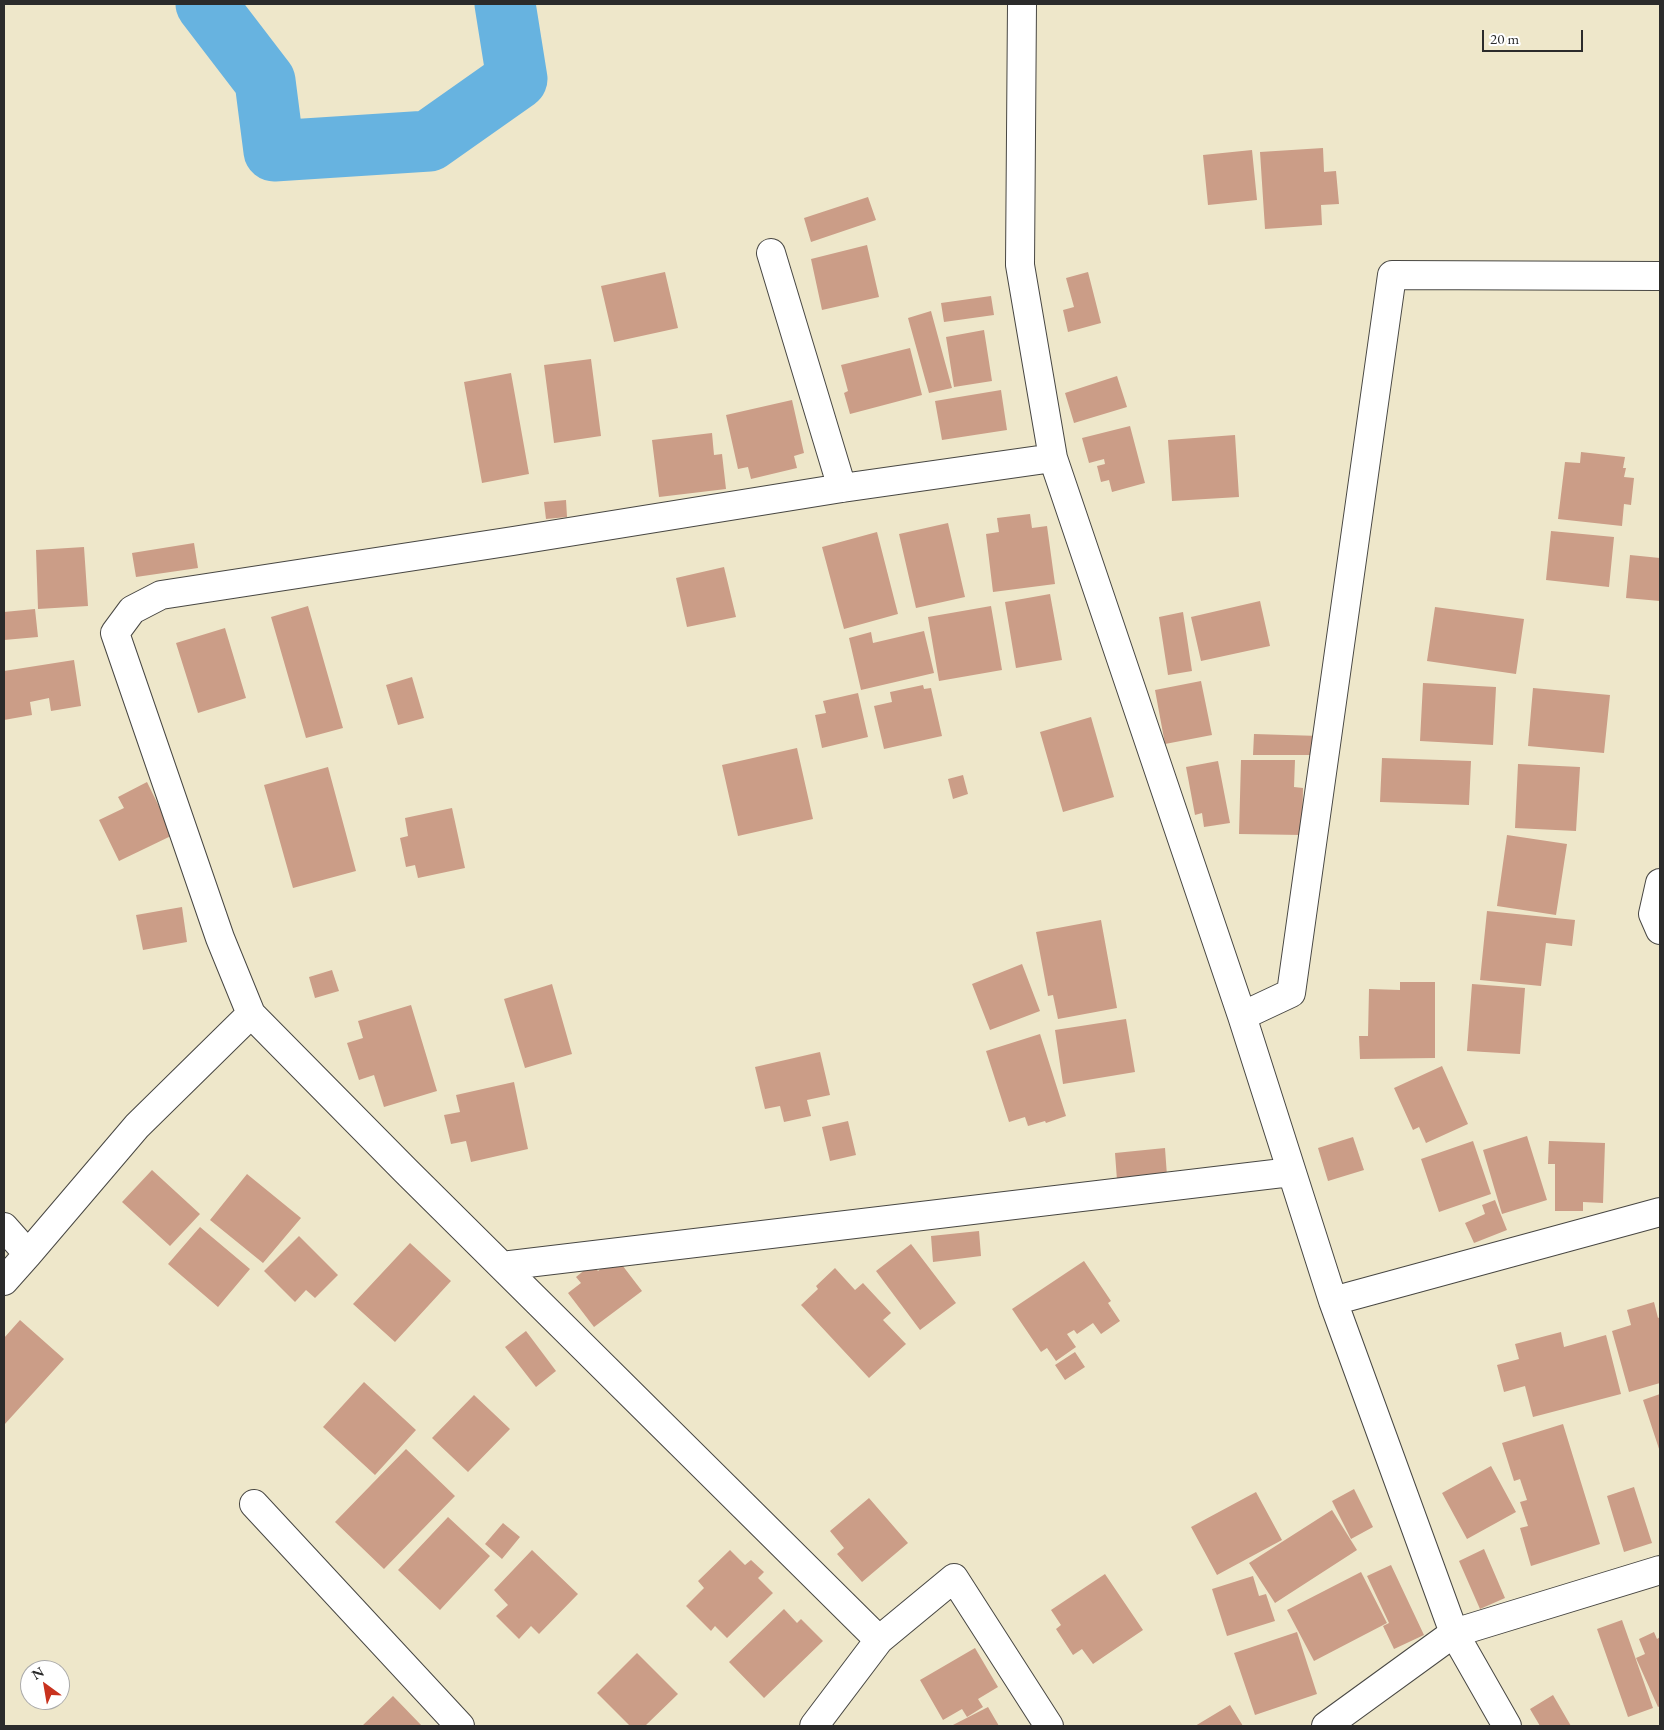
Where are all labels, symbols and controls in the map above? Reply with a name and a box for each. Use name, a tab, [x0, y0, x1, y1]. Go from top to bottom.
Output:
scale bar	[1484, 20, 1585, 52]
text: 20 m	[1490, 29, 1519, 48]
north arrow	[20, 1660, 70, 1710]
text: N	[28, 1662, 47, 1684]

